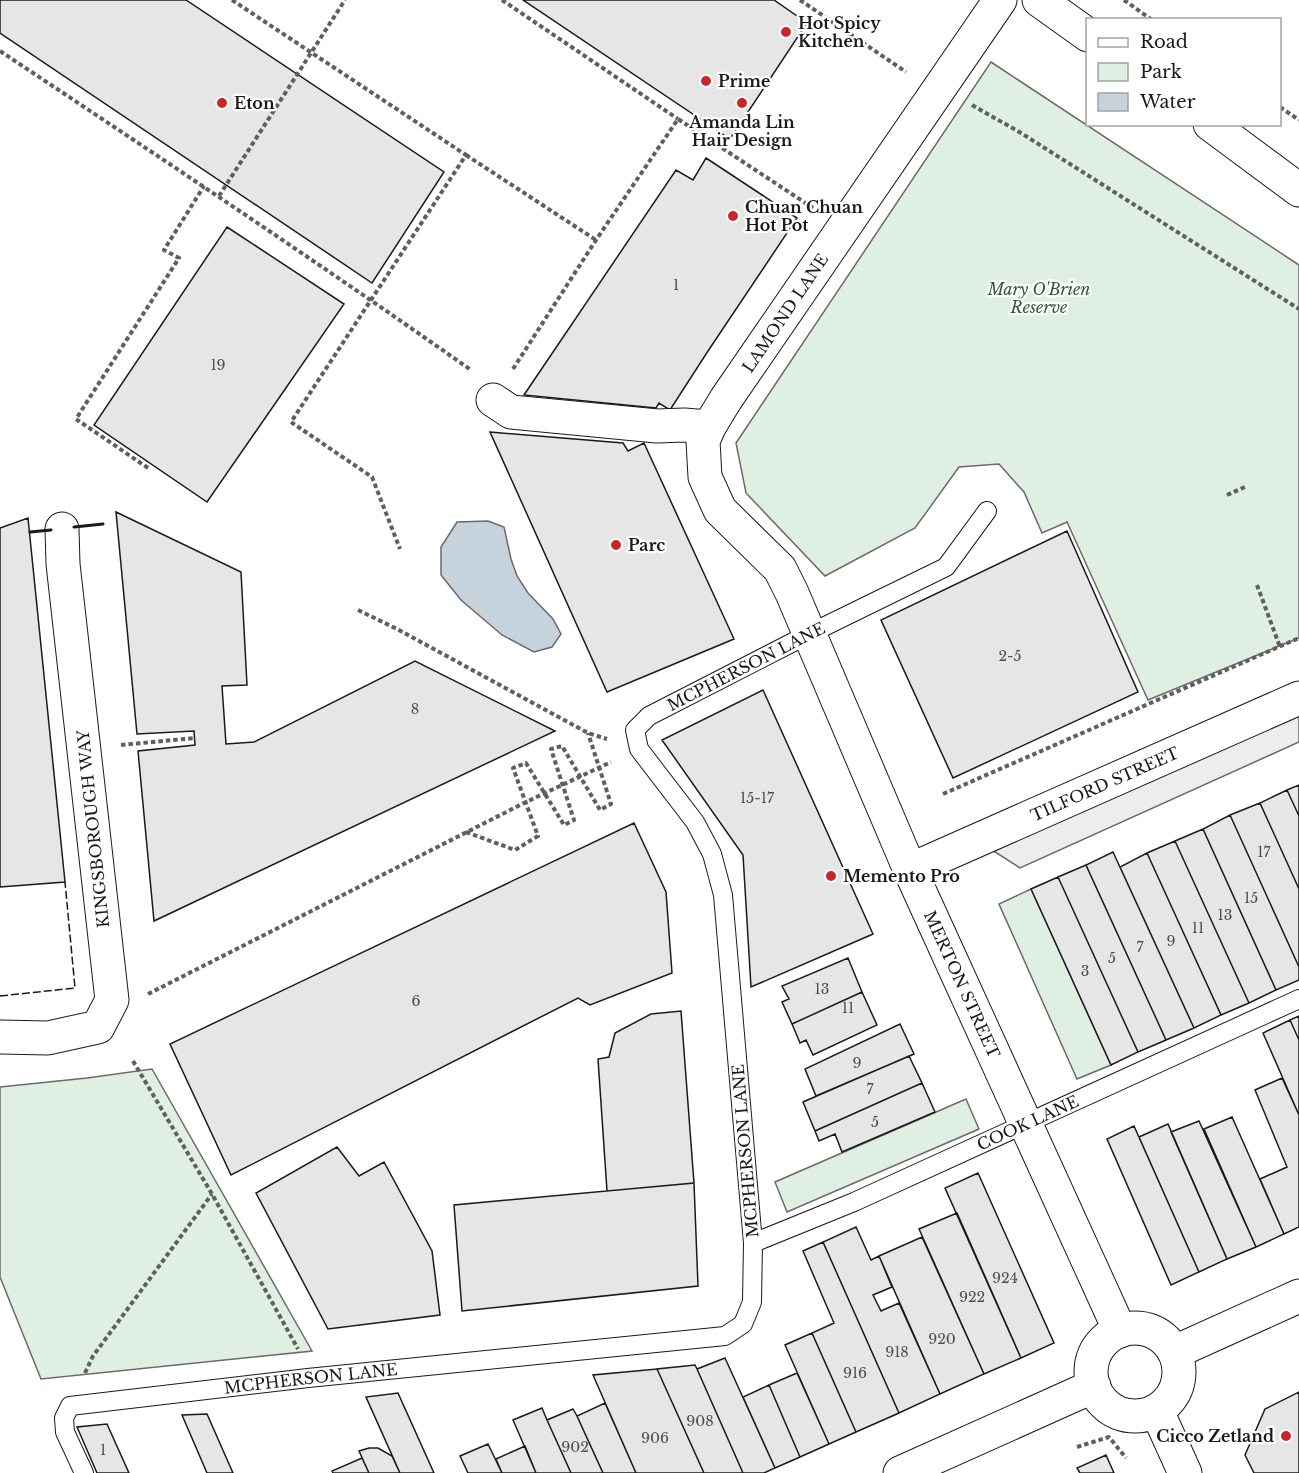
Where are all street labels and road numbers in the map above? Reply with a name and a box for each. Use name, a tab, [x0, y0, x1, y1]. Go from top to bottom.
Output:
street label: LAMOND LANE	[738, 250, 832, 376]
street label: MCPHERSON LANE	[664, 618, 828, 715]
street label: KINGSBOROUGH WAY	[73, 729, 113, 929]
street label: TILFORD STREET	[1028, 742, 1182, 825]
street label: MERTON STREET	[920, 907, 1004, 1061]
street label: MCPHERSON LANE	[727, 1063, 763, 1239]
street label: COOK LANE	[974, 1091, 1082, 1155]
street label: MCPHERSON LANE	[223, 1359, 399, 1398]

